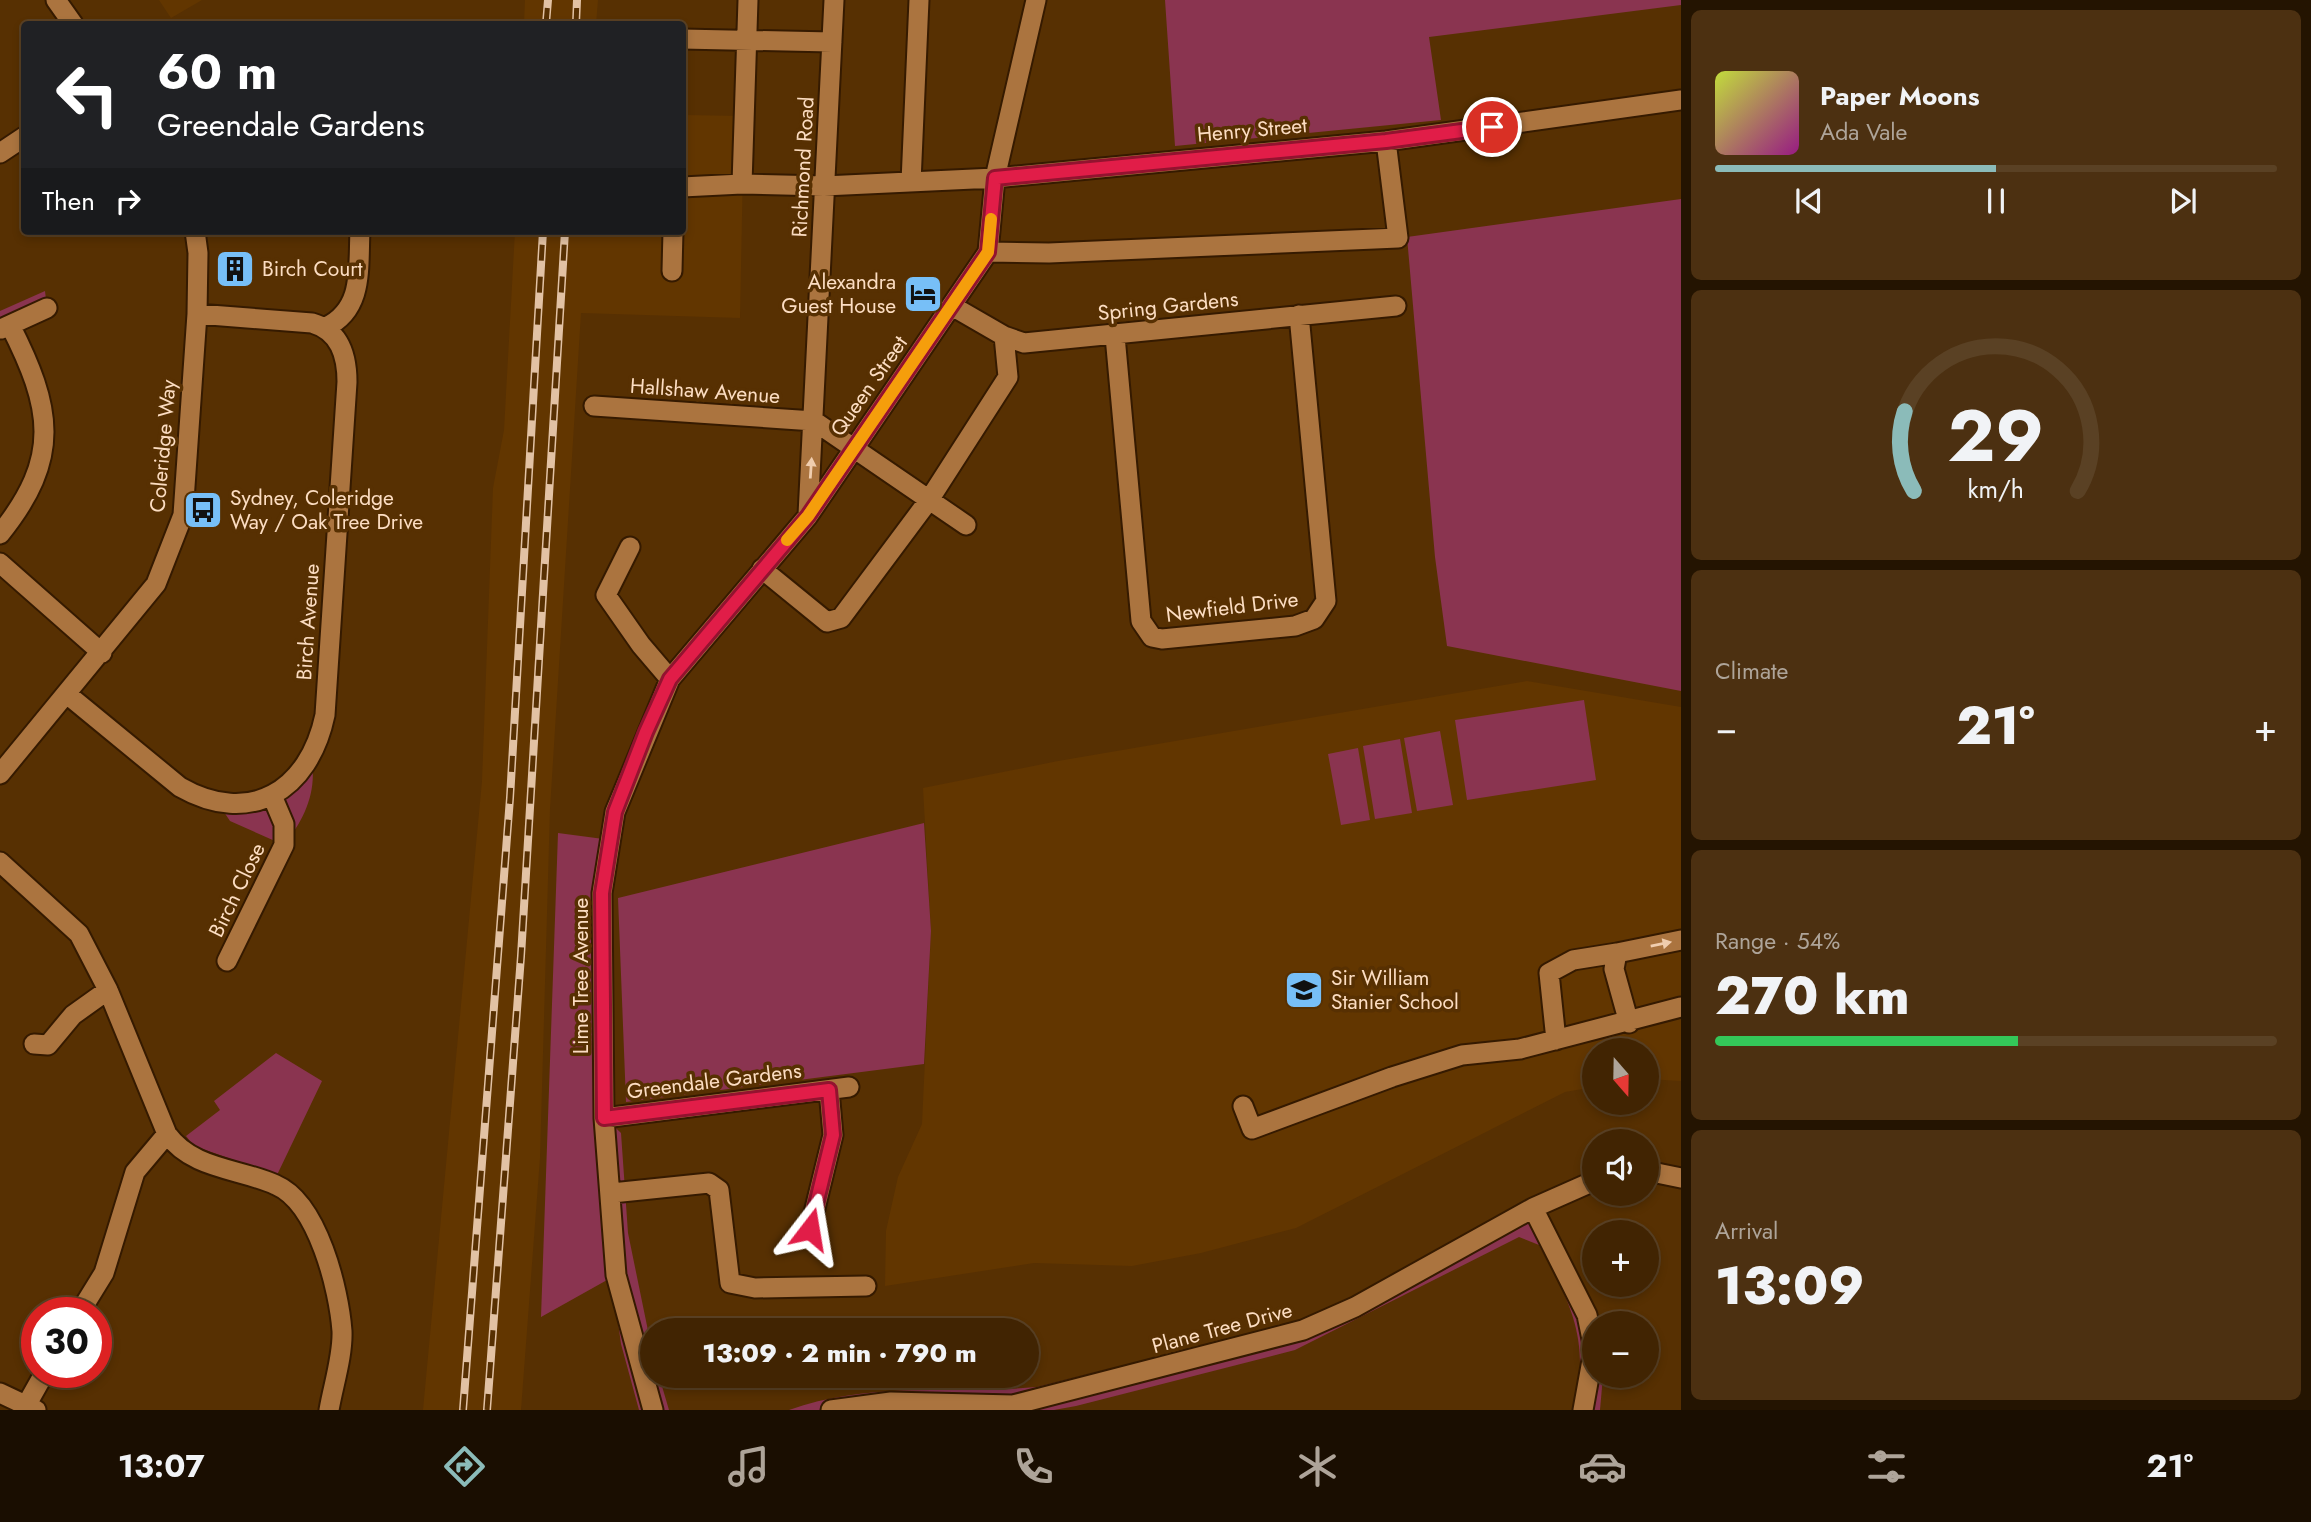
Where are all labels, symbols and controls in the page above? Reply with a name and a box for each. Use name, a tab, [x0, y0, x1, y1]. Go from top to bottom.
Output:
text: 60 m	[157, 37, 277, 107]
icon: left	[42, 49, 133, 140]
text: Paper Moons	[1820, 77, 1980, 115]
street label: Richmond Road	[784, 96, 822, 238]
pin	[1462, 97, 1522, 157]
text: Greendale Gardens	[157, 102, 425, 148]
icon: arrive	[1473, 108, 1511, 146]
street label: Henry Street	[1196, 110, 1308, 150]
text: Ada Vale	[1820, 115, 1907, 149]
text: Then	[42, 182, 95, 220]
icon: right	[109, 182, 147, 220]
icon: previous	[1790, 182, 1828, 220]
icon: pause	[1977, 182, 2015, 220]
icon: next	[2164, 182, 2202, 220]
building icon: Birch Court	[214, 248, 256, 290]
place label: Birch Court	[262, 254, 363, 284]
place label: Alexandra Guest House	[781, 267, 896, 321]
hotel icon: Alexandra Guest House	[902, 273, 944, 315]
street label: Spring Gardens	[1096, 284, 1240, 328]
street label: Queen Street	[823, 330, 915, 442]
street label: Hallshaw Avenue	[629, 371, 781, 411]
street label: Coleridge Way	[142, 378, 184, 514]
text: 29	[1948, 383, 2044, 488]
one-way arrow	[806, 457, 817, 479]
text: km/h	[1968, 471, 2024, 507]
place label: Sydney, Coleridge Way / Oak Tree Drive	[230, 483, 423, 537]
bus stop icon: Sydney, Coleridge Way / Oak Tree Drive	[182, 489, 224, 531]
street label: Birch Avenue	[289, 562, 327, 681]
street label: Newfield Drive	[1164, 584, 1300, 630]
text: Climate	[1715, 654, 1788, 688]
text: 21°	[1956, 688, 2035, 764]
text: −	[1715, 700, 1737, 755]
text: +	[2254, 700, 2277, 755]
street label: Birch Close	[201, 838, 273, 942]
street label: Lime Tree Avenue	[566, 897, 596, 1054]
text: Range · 54%	[1715, 924, 1840, 958]
one-way arrow	[1650, 939, 1672, 950]
text: 270 km	[1715, 958, 1909, 1034]
place label: Sir William Stanier School	[1331, 963, 1459, 1017]
school or university icon: Sir William Stanier School	[1283, 969, 1325, 1011]
north arrow	[1582, 1038, 1659, 1115]
map controls	[1582, 1038, 1659, 1388]
street label: Greendale Gardens	[625, 1055, 803, 1107]
button: sound	[1582, 1129, 1659, 1206]
position arrow	[773, 1192, 847, 1266]
text: Arrival	[1715, 1214, 1778, 1248]
button: +	[1582, 1220, 1659, 1297]
text: 13:09	[1715, 1248, 1865, 1324]
street label: Plane Tree Drive	[1148, 1295, 1296, 1361]
speed limit sign: 30	[21, 1297, 112, 1388]
button: −	[1582, 1311, 1659, 1388]
text: 13:09 · 2 min · 790 m	[702, 1334, 977, 1372]
icon: directions	[440, 1442, 489, 1491]
icon: music	[724, 1442, 773, 1491]
icon: phone	[1009, 1442, 1058, 1491]
icon: climate	[1293, 1442, 1342, 1491]
icon: car	[1578, 1442, 1627, 1491]
icon: filters	[1862, 1442, 1911, 1491]
text: 13:07	[118, 1443, 205, 1489]
text: 21°	[2147, 1443, 2193, 1489]

